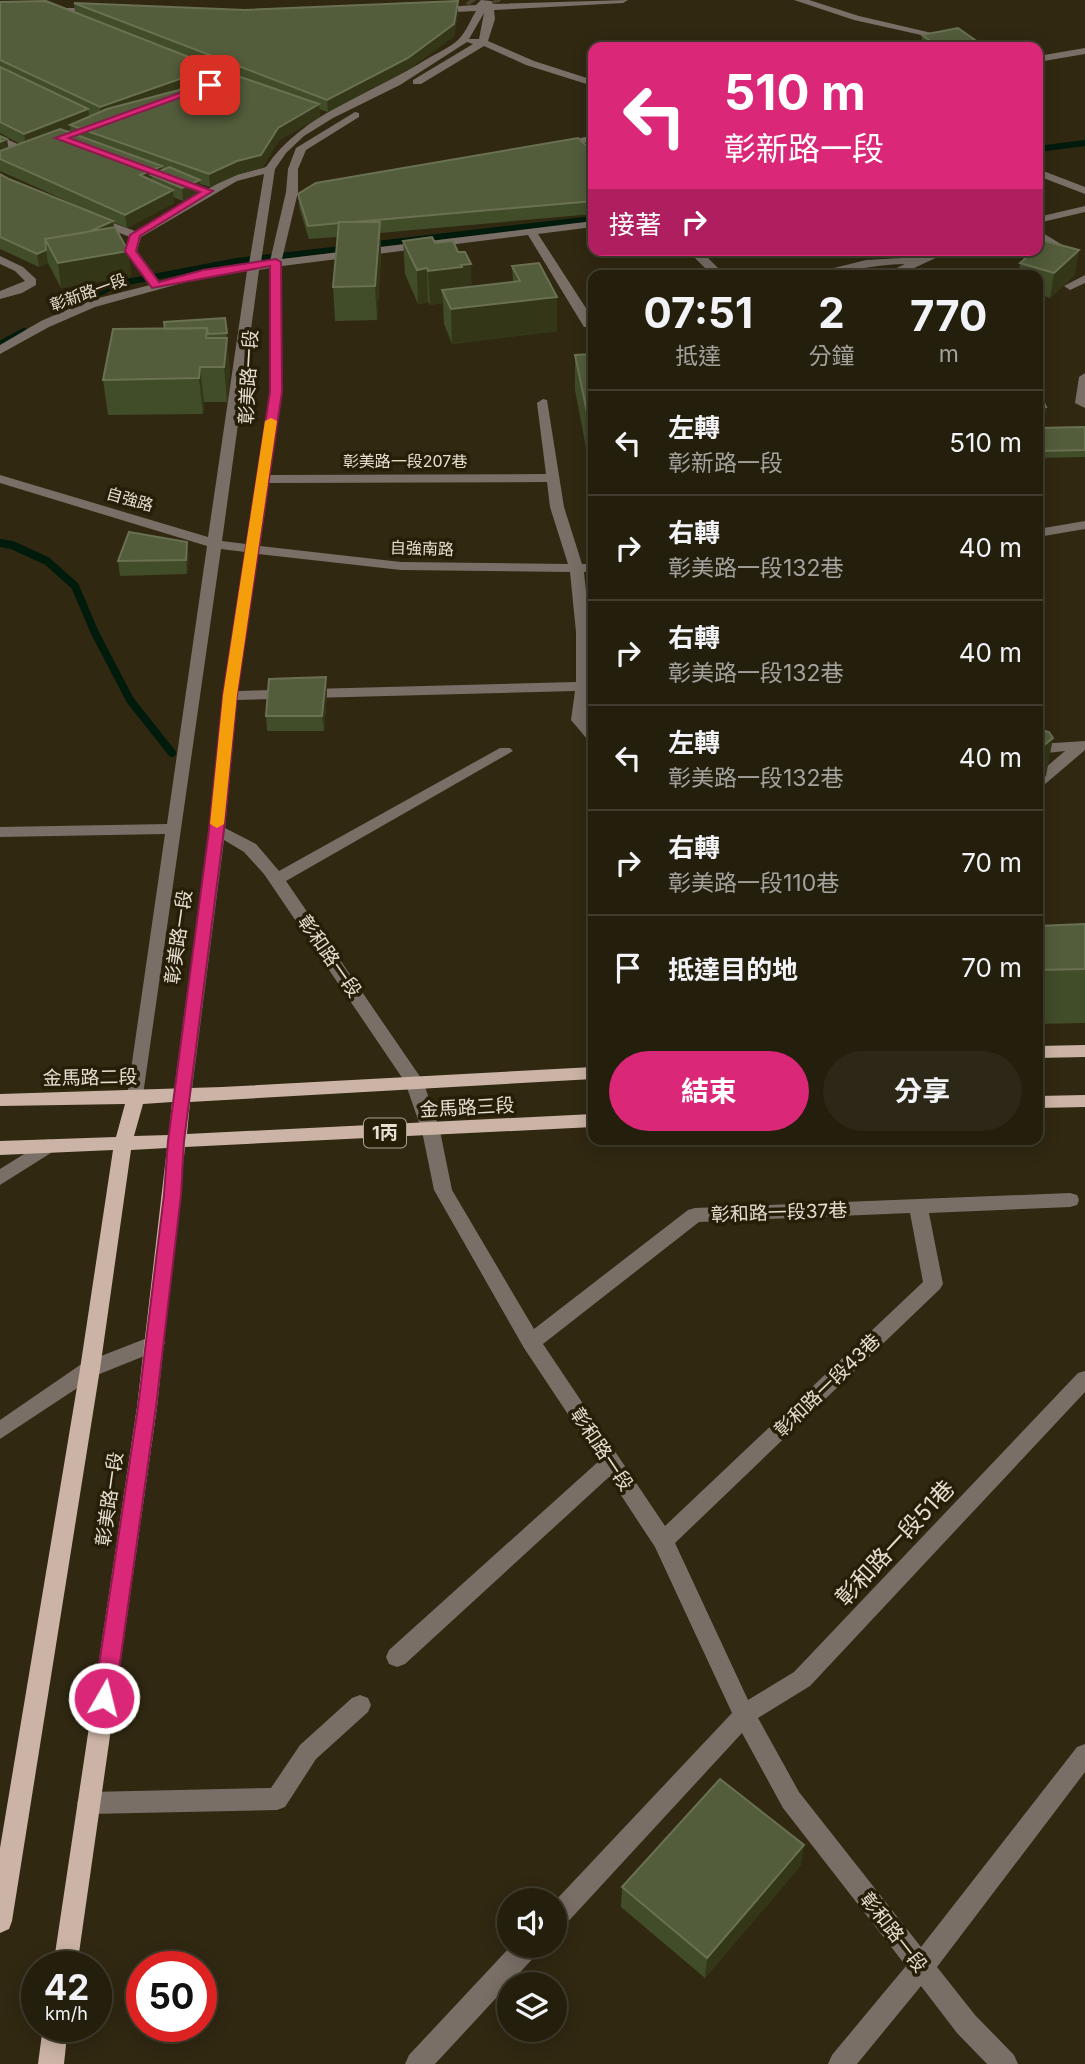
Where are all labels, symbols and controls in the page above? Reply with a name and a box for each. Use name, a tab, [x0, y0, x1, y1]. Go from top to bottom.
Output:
pin	[180, 55, 240, 115]
text: 510 m	[724, 63, 866, 122]
icon: arrive	[191, 66, 229, 104]
icon: left	[609, 70, 700, 161]
text: 彰新路一段	[724, 129, 884, 168]
icon: right	[675, 203, 713, 241]
text: 接著	[609, 209, 661, 240]
street label: 彰新路一段	[47, 269, 129, 315]
text: 07:51	[644, 287, 753, 338]
text: 2	[818, 287, 845, 338]
text: 770	[910, 290, 987, 341]
street label: 彰美路一段	[235, 329, 262, 425]
text: m	[939, 340, 959, 368]
text: 抵達	[675, 342, 721, 370]
text: 分鐘	[809, 342, 855, 370]
text: 左轉	[668, 412, 720, 443]
icon: left	[609, 424, 647, 462]
text: 510 m	[949, 427, 1022, 458]
text: 彰新路一段	[668, 449, 783, 477]
street label: 彰美路一段207巷	[343, 451, 467, 471]
street label: 自強路	[104, 483, 156, 515]
text: 右轉	[668, 517, 720, 548]
icon: right	[609, 529, 647, 567]
text: 40 m	[959, 532, 1022, 563]
street label: 自強南路	[390, 537, 454, 559]
text: 彰美路一段132巷	[668, 554, 844, 582]
text: 右轉	[668, 622, 720, 653]
icon: right	[609, 634, 647, 672]
text: 40 m	[959, 637, 1022, 668]
text: 彰美路一段132巷	[668, 659, 844, 687]
text: 左轉	[668, 727, 720, 758]
icon: left	[609, 739, 647, 777]
text: 40 m	[959, 742, 1022, 773]
text: 彰美路一段132巷	[668, 764, 844, 792]
text: 右轉	[668, 832, 720, 863]
icon: right	[609, 844, 647, 882]
text: 70 m	[961, 847, 1022, 878]
text: 彰美路一段110巷	[668, 869, 839, 897]
street label: 彰美路一段	[160, 888, 196, 986]
street label: 彰和路一段	[293, 911, 366, 1002]
icon: arrive	[609, 949, 647, 987]
text: 70 m	[961, 952, 1022, 983]
text: 抵達目的地	[668, 954, 798, 985]
button: 結束	[609, 1051, 809, 1131]
button: 分享	[823, 1051, 1022, 1131]
street label: 金馬路二段	[42, 1065, 138, 1090]
street label: 金馬路三段	[419, 1094, 515, 1121]
road number: 1丙	[364, 1118, 406, 1148]
street label: 彰和路一段37巷	[710, 1199, 848, 1226]
street label: 彰和路一段43巷	[770, 1329, 885, 1442]
street label: 彰和路一段	[565, 1403, 638, 1495]
street label: 彰美路一段	[91, 1450, 127, 1548]
street label: 彰和路一段51巷	[830, 1474, 960, 1612]
position arrow	[67, 1661, 141, 1735]
map controls	[497, 1888, 567, 2042]
button: sound	[497, 1888, 567, 1958]
street label: 彰和路一段	[855, 1888, 932, 1977]
speed limit sign: 50	[126, 1951, 217, 2042]
text: 42	[44, 1966, 89, 2008]
button: layers	[497, 1972, 567, 2042]
text: km/h	[45, 2003, 88, 2024]

